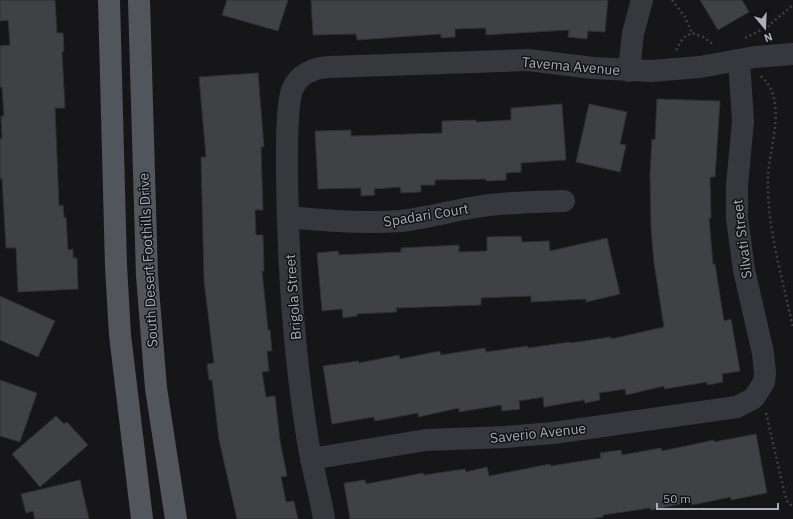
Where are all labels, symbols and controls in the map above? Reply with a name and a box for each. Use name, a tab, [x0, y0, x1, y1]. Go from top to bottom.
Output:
north arrow	[745, 8, 785, 48]
text: N	[762, 30, 774, 45]
street label: Tavema Avenue	[521, 53, 621, 79]
street label: South Desert Foothills Drive	[134, 172, 162, 348]
street label: Silvati Street	[728, 198, 756, 280]
street label: Spadari Court	[382, 199, 470, 231]
street label: Brigola Street	[281, 253, 305, 340]
street label: Saverio Avenue	[489, 419, 587, 447]
scale bar	[657, 485, 778, 511]
text: 50 m	[663, 491, 691, 506]

